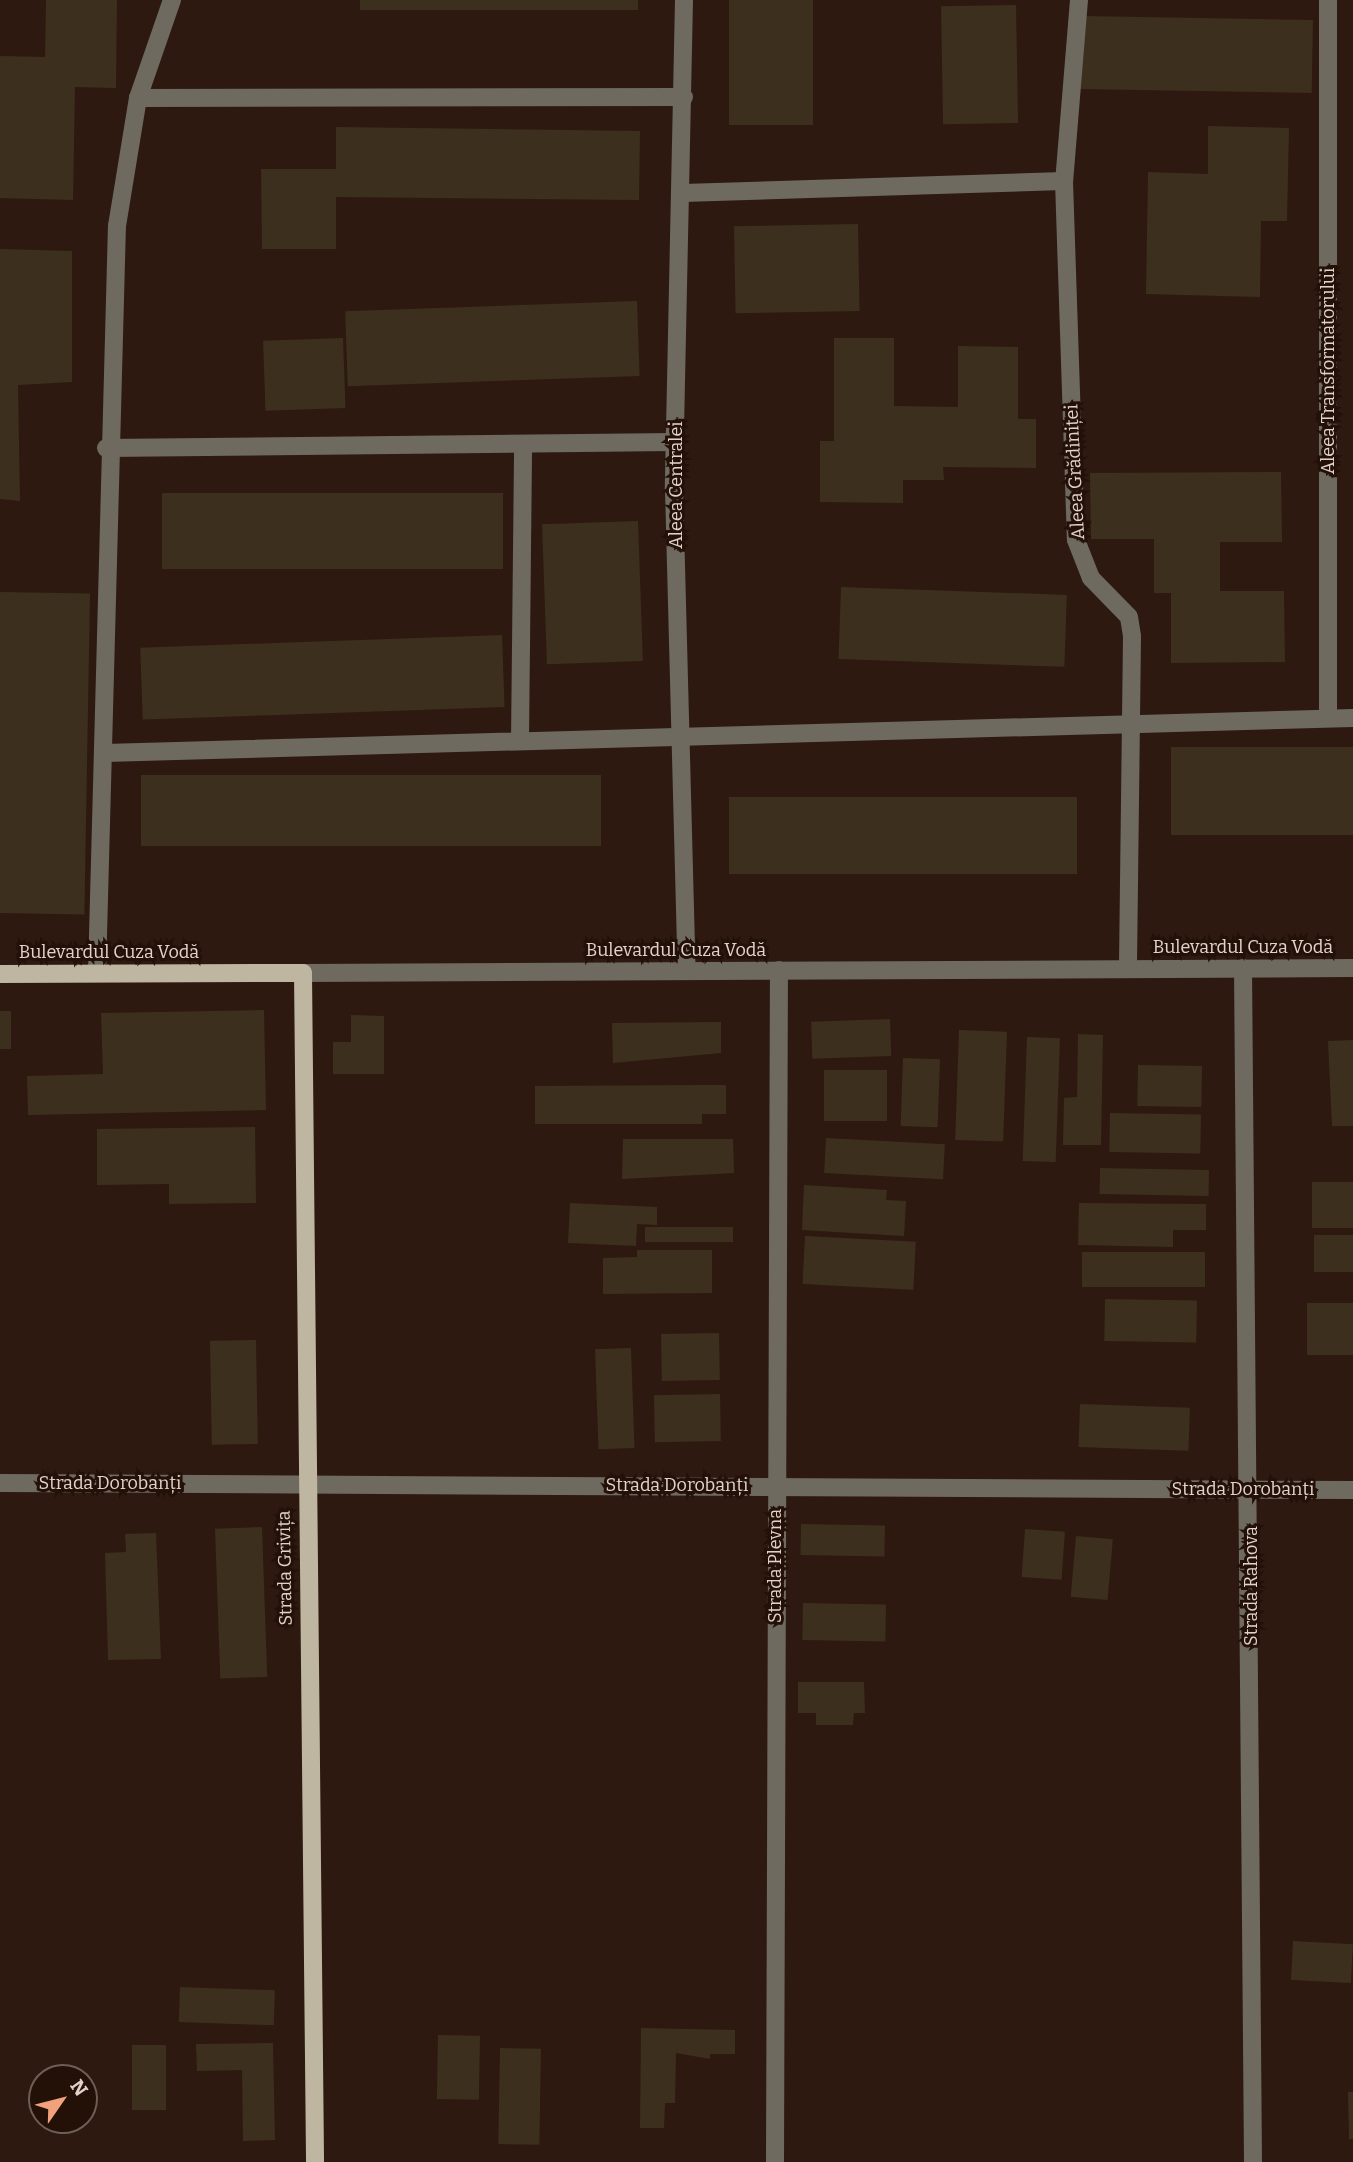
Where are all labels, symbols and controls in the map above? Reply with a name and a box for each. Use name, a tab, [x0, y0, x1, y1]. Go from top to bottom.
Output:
street label: Aleea Transformatorului	[1317, 268, 1339, 474]
street label: Aleea Grădiniței	[1061, 404, 1089, 540]
street label: Aleea Centralei	[665, 421, 687, 549]
street label: Bulevardul Cuza Vodă	[1153, 936, 1333, 958]
street label: Bulevardul Cuza Vodă	[586, 939, 766, 961]
street label: Bulevardul Cuza Vodă	[19, 941, 199, 963]
street label: Strada Dorobanți	[39, 1472, 181, 1494]
street label: Strada Dorobanți	[606, 1474, 748, 1496]
street label: Strada Dorobanți	[1172, 1478, 1314, 1500]
street label: Strada Plevna	[764, 1509, 786, 1623]
street label: Strada Grivița	[273, 1510, 297, 1626]
street label: Strada Rahova	[1240, 1526, 1262, 1646]
north arrow	[28, 2064, 98, 2134]
text: N	[65, 2075, 93, 2100]

